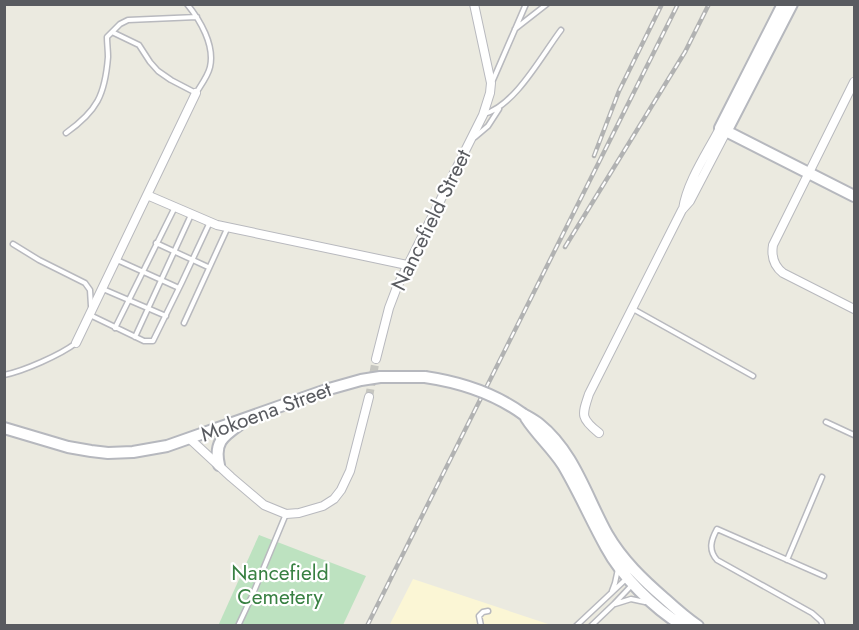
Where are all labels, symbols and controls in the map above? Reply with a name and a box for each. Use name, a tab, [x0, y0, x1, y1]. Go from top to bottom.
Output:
street label: Nancefield Street	[384, 144, 478, 296]
street label: Mokoena Street	[196, 374, 336, 450]
park label: Nancefield Cemetery	[231, 558, 329, 612]

